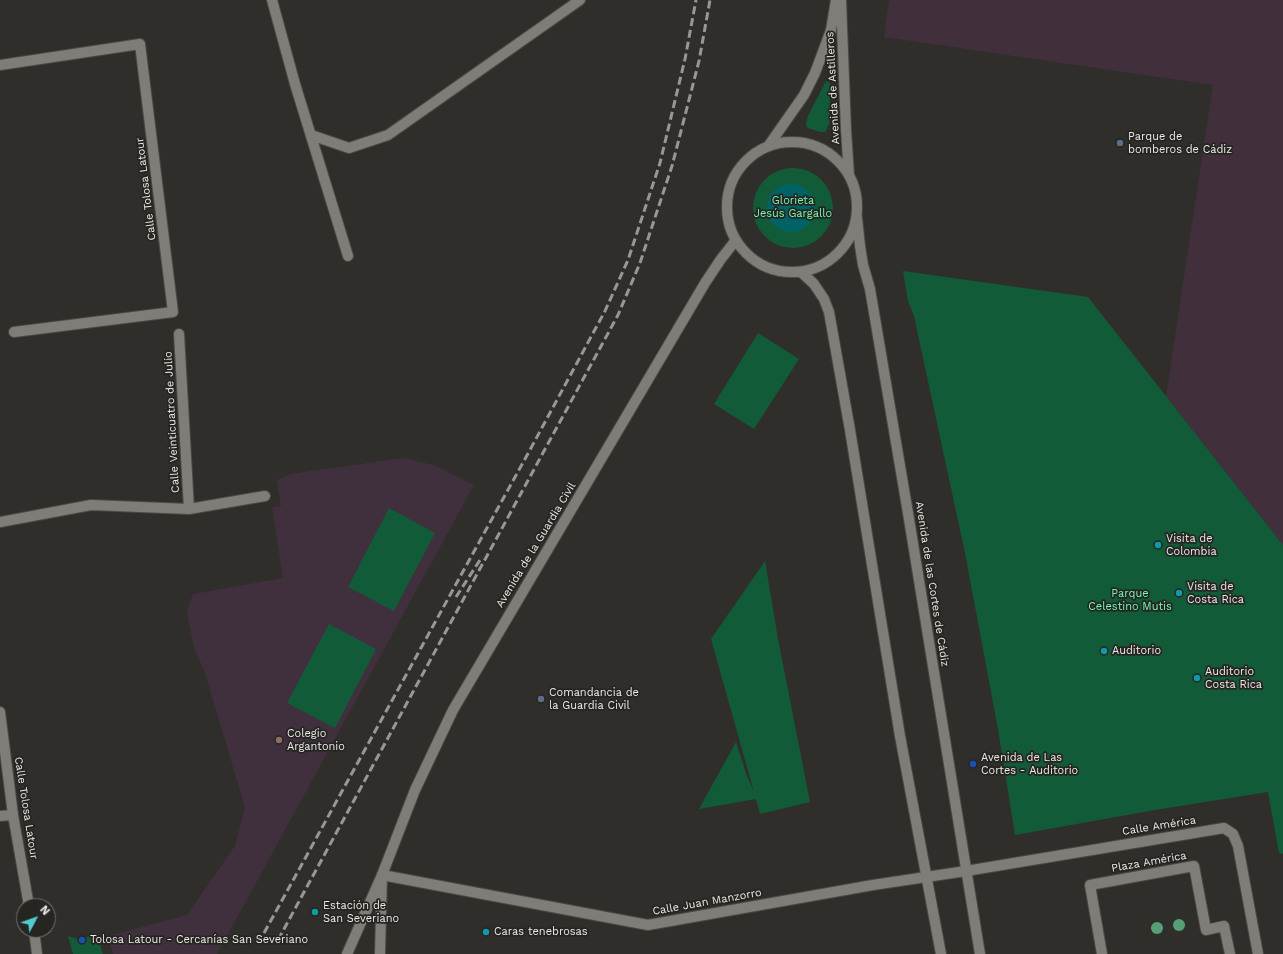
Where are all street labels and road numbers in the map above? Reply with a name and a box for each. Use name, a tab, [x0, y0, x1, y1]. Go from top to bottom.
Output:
street label: Avenida de Astilleros	[823, 31, 843, 145]
street label: Calle Tolosa Latour	[133, 137, 159, 241]
street label: Calle Veinticuatro de Julio	[162, 351, 182, 493]
street label: Avenida de la Guardia Civil	[493, 480, 579, 610]
street label: Avenida de las Cortes de Cádiz	[912, 501, 952, 667]
street label: Calle Tolosa Latour	[11, 756, 41, 860]
street label: Calle América	[1121, 814, 1197, 838]
street label: Plaza América	[1110, 849, 1188, 875]
street label: Calle Juan Manzorro	[651, 886, 763, 918]

